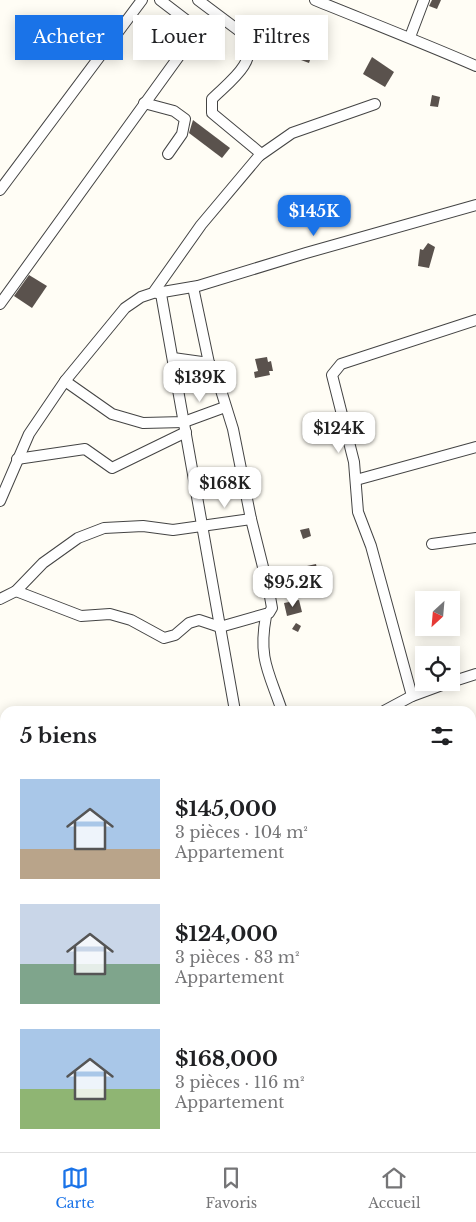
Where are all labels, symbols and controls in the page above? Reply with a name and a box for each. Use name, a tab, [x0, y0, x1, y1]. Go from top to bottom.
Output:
chip: Acheter	[15, 15, 123, 60]
chip: Louer	[133, 15, 225, 60]
chip: Filtres	[235, 15, 328, 60]
pin: $145K	[279, 194, 349, 237]
text: $145K	[289, 201, 339, 221]
pin: $139K	[165, 360, 235, 403]
text: $139K	[174, 367, 226, 387]
pin: $124K	[304, 412, 374, 454]
text: $124K	[313, 418, 365, 438]
pin: $168K	[190, 466, 260, 509]
text: $168K	[199, 473, 251, 493]
pin: $95.2K	[252, 566, 334, 608]
text: $95.2K	[264, 572, 322, 592]
north arrow	[415, 591, 460, 636]
map controls	[415, 591, 460, 691]
button: locate	[415, 646, 460, 691]
icon: filters	[428, 722, 456, 750]
text: 5 biens	[20, 723, 97, 749]
text: $145,000	[175, 796, 277, 822]
icon: home	[60, 799, 120, 859]
text: 3 pièces · 104 m²	[175, 822, 308, 842]
text: Appartement	[175, 842, 284, 862]
text: $124,000	[175, 921, 278, 947]
icon: home	[60, 924, 120, 984]
text: 3 pièces · 83 m²	[175, 947, 300, 967]
text: Appartement	[175, 967, 284, 987]
text: $168,000	[175, 1046, 278, 1072]
icon: home	[60, 1049, 120, 1109]
text: 3 pièces · 116 m²	[175, 1072, 305, 1092]
text: Appartement	[175, 1092, 284, 1112]
tab: Carte	[56, 1164, 95, 1212]
tab: Favoris	[206, 1164, 257, 1212]
tab: Accueil	[368, 1164, 420, 1212]

